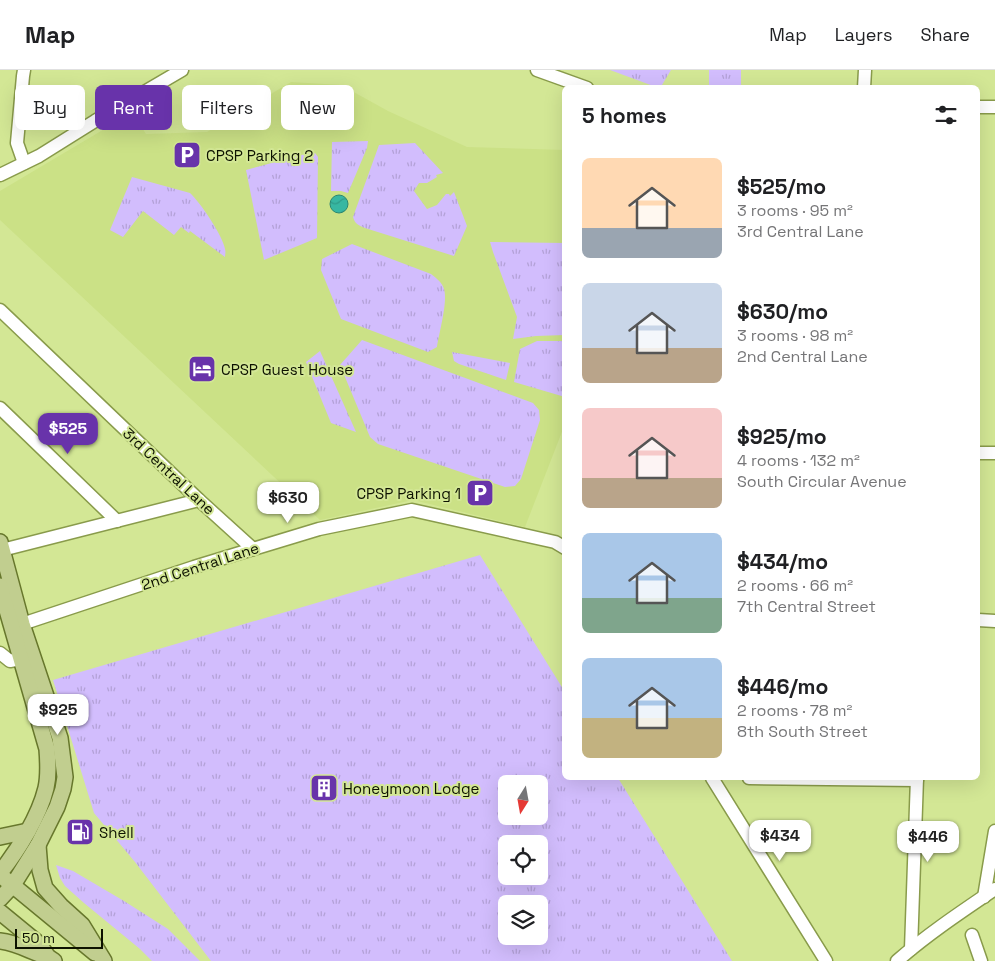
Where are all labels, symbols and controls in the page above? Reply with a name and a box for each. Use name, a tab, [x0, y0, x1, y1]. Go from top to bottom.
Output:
text: Map	[25, 19, 75, 50]
text: Map	[769, 23, 807, 46]
text: Layers	[835, 23, 892, 46]
text: Share	[920, 23, 970, 46]
chip: Buy	[15, 85, 85, 130]
chip: Rent	[95, 85, 172, 130]
chip: Filters	[182, 85, 271, 130]
chip: New	[281, 85, 354, 130]
icon: filters	[932, 101, 960, 129]
text: 5 homes	[582, 102, 667, 129]
parking icon: CPSP Parking 2	[172, 140, 202, 170]
place label: CPSP Parking 2	[206, 146, 313, 165]
text: $525/mo	[737, 173, 826, 200]
icon: home	[622, 178, 682, 238]
text: 3 rooms · 95 m²	[737, 200, 853, 221]
text: 3rd Central Lane	[737, 221, 864, 242]
text: $630/mo	[737, 298, 828, 325]
icon: home	[622, 303, 682, 363]
text: 3 rooms · 98 m²	[737, 325, 853, 346]
text: 2nd Central Lane	[737, 346, 868, 367]
hotel icon: CPSP Guest House	[187, 354, 217, 384]
place label: CPSP Guest House	[221, 360, 353, 379]
pin: $525	[38, 412, 98, 455]
text: $525	[49, 418, 87, 439]
text: $925/mo	[737, 423, 827, 450]
street label: 3rd Central Lane	[119, 424, 219, 519]
icon: home	[622, 428, 682, 488]
text: 4 rooms · 132 m²	[737, 450, 860, 471]
text: South Circular Avenue	[737, 471, 907, 492]
parking icon: CPSP Parking 1	[465, 478, 495, 508]
pin: $630	[258, 482, 318, 524]
place label: CPSP Parking 1	[356, 484, 461, 503]
text: $630	[268, 487, 308, 508]
street label: 2nd Central Lane	[139, 538, 261, 594]
text: $434/mo	[737, 548, 828, 575]
icon: home	[622, 553, 682, 613]
text: 2 rooms · 66 m²	[737, 575, 853, 596]
text: 7th Central Street	[737, 596, 876, 617]
text: $446/mo	[737, 673, 828, 700]
icon: home	[622, 678, 682, 738]
pin: $925	[28, 694, 88, 736]
text: $925	[39, 699, 77, 720]
text: 2 rooms · 78 m²	[737, 700, 852, 721]
text: 8th South Street	[737, 721, 868, 742]
building icon: Honeymoon Lodge	[309, 773, 339, 803]
north arrow	[498, 775, 548, 825]
map controls	[498, 775, 548, 945]
place label: Honeymoon Lodge	[343, 779, 480, 798]
fuel station icon: Shell	[65, 817, 95, 847]
pin: $434	[750, 820, 810, 862]
pin: $446	[898, 820, 958, 863]
place label: Shell	[99, 823, 134, 842]
text: $434	[760, 825, 800, 846]
text: $446	[908, 826, 948, 847]
button: locate	[498, 835, 548, 885]
button: layers	[498, 895, 548, 945]
scale bar	[15, 926, 102, 949]
text: 50 m	[22, 929, 55, 947]

